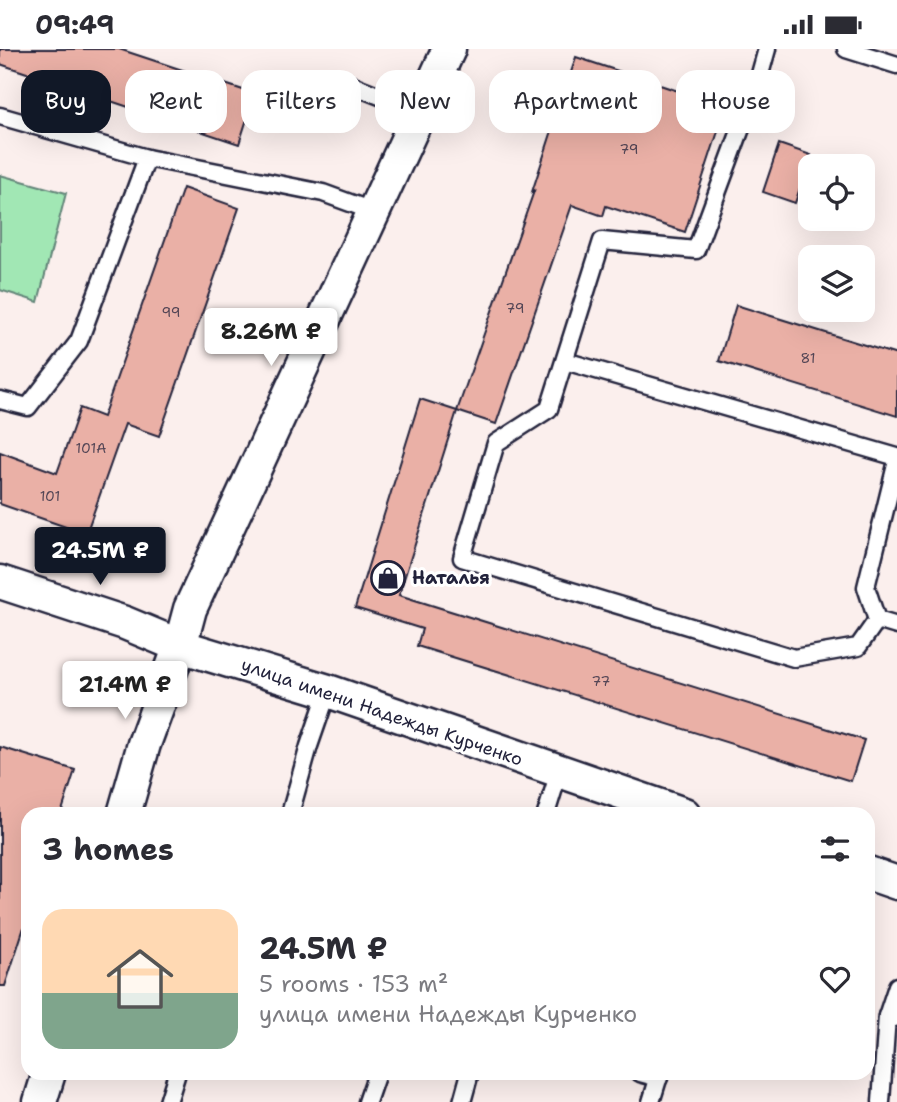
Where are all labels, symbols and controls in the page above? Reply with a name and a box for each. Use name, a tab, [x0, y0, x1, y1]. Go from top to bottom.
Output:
text: 09:49	[35, 7, 114, 42]
chip: Buy	[21, 70, 111, 133]
chip: Rent	[125, 70, 227, 133]
chip: Filters	[241, 70, 361, 133]
chip: New	[375, 70, 475, 133]
chip: Apartment	[489, 70, 662, 133]
chip: House	[676, 70, 795, 133]
house number: 79	[619, 140, 639, 158]
map controls	[798, 154, 875, 322]
button: locate	[798, 154, 875, 231]
button: layers	[798, 245, 875, 322]
house number: 79	[505, 299, 525, 317]
house number: 99	[161, 303, 181, 321]
pin: 8.26M ₽	[206, 309, 336, 368]
text: 8.26M ₽	[220, 316, 322, 346]
house number: 81	[800, 349, 816, 367]
house number: 101А	[76, 439, 106, 457]
house number: 101	[40, 487, 60, 505]
pin: 24.5M ₽	[35, 527, 165, 587]
text: 24.5M ₽	[51, 535, 149, 565]
shop icon: Наталья	[369, 559, 407, 597]
place label: Наталья	[412, 566, 490, 590]
street label: улица имени Надежды Курченко	[238, 652, 526, 772]
pin: 21.4M ₽	[60, 661, 190, 721]
text: 21.4M ₽	[78, 669, 172, 699]
house number: 77	[592, 672, 610, 690]
text: 3 homes	[42, 829, 174, 870]
icon: filters	[816, 830, 854, 868]
text: 24.5M ₽	[259, 928, 388, 969]
icon: home	[98, 937, 182, 1021]
icon: heart	[816, 960, 854, 998]
text: 5 rooms · 153 m²	[259, 969, 448, 999]
text: улица имени Надежды Курченко	[259, 999, 637, 1029]

